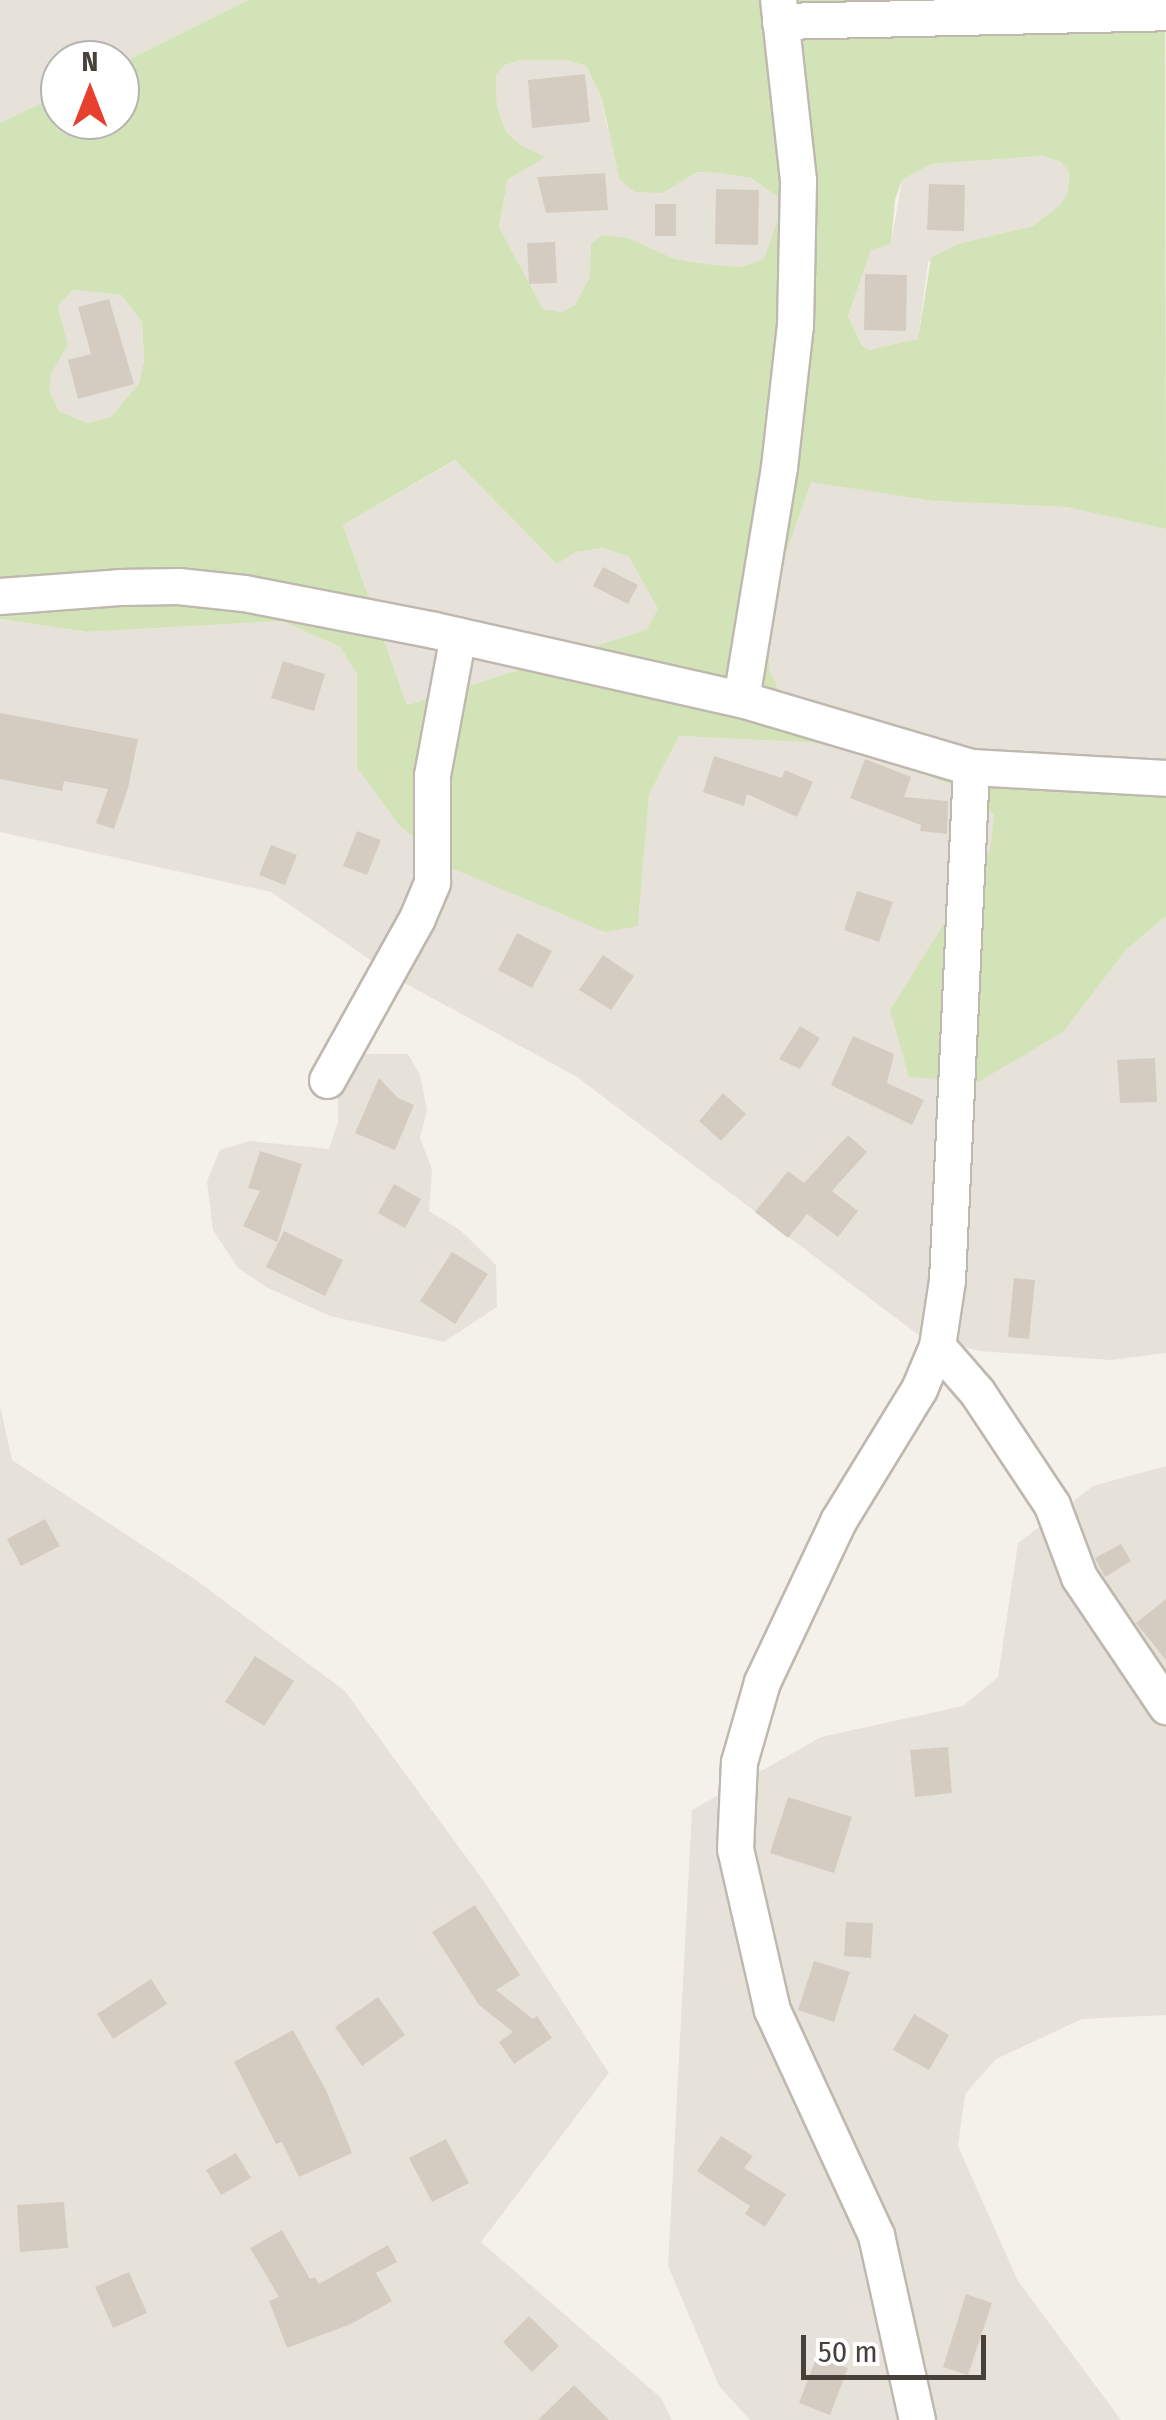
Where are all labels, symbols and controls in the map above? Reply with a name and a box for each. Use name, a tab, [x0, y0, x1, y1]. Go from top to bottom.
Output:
north arrow	[40, 40, 140, 140]
text: N	[82, 45, 98, 78]
scale bar	[806, 2315, 991, 2377]
text: 50 m	[818, 2334, 878, 2370]

